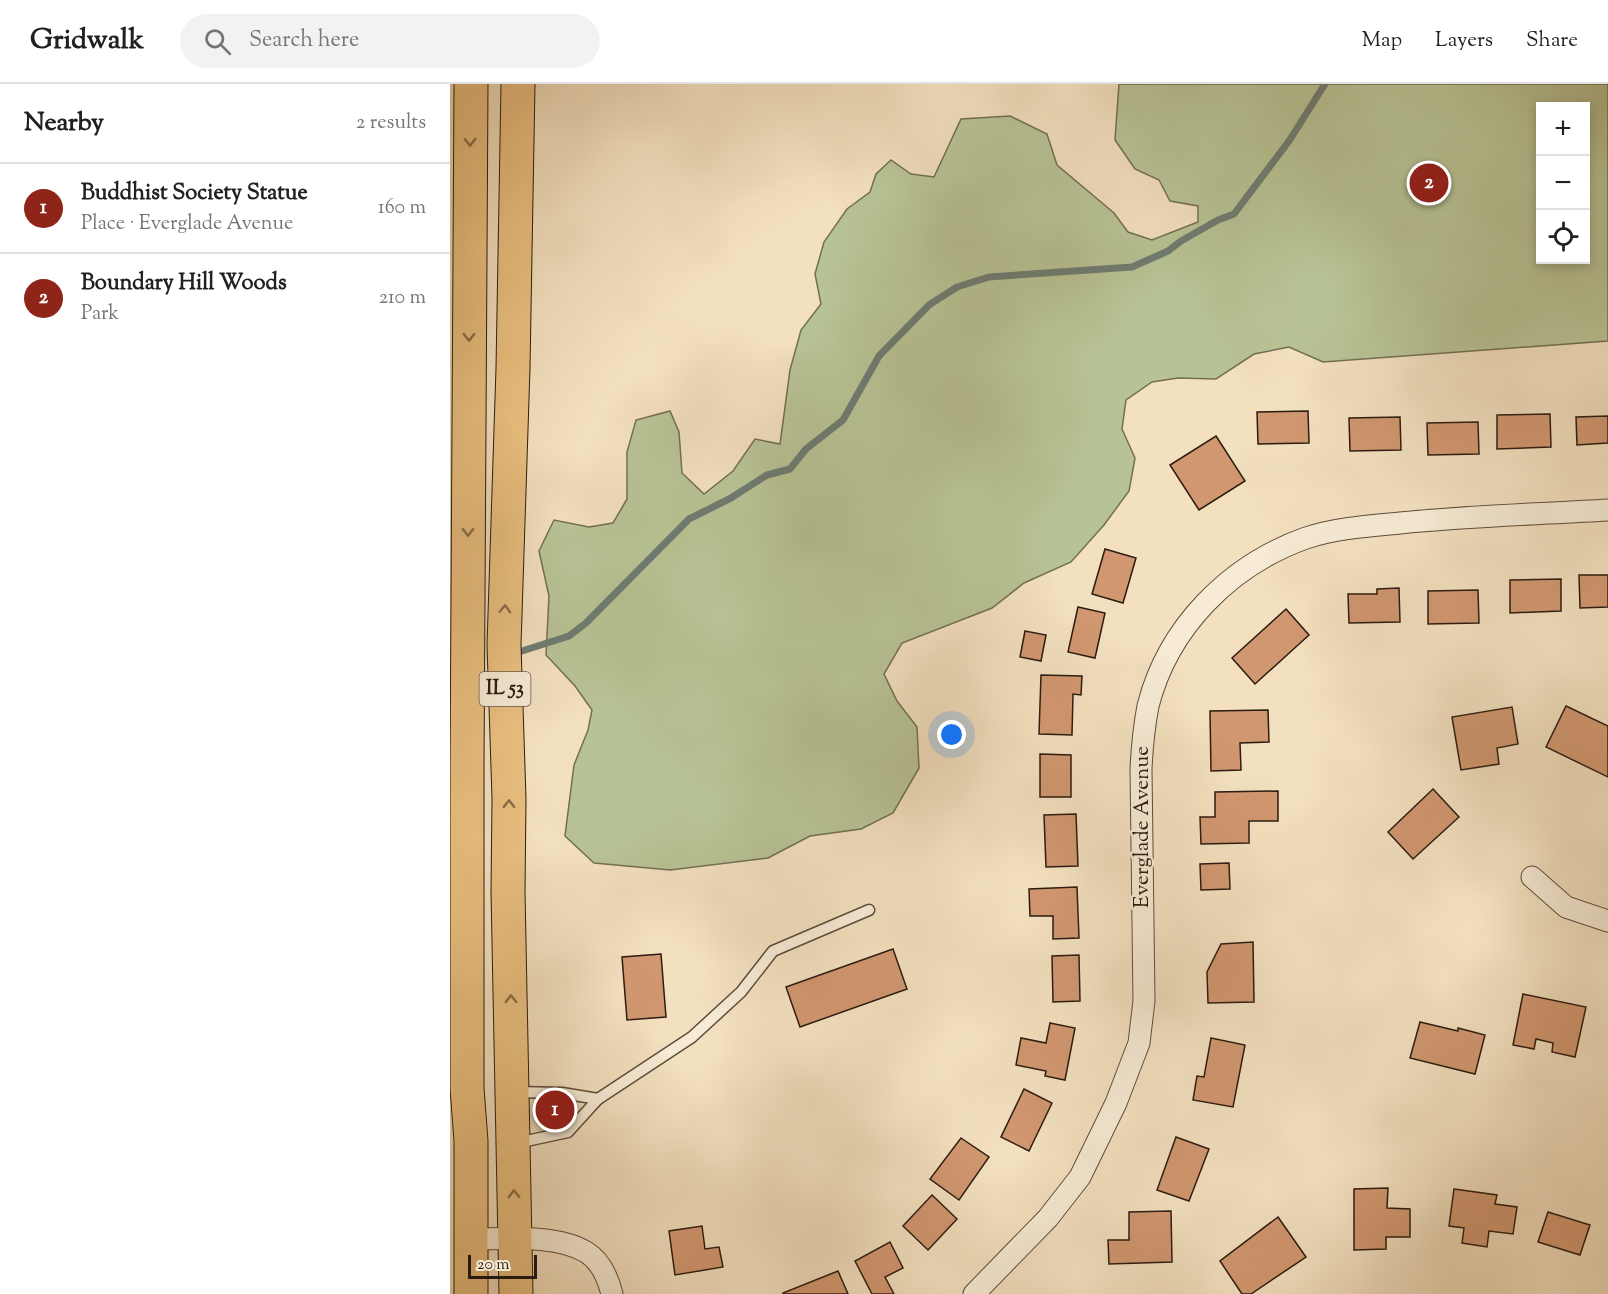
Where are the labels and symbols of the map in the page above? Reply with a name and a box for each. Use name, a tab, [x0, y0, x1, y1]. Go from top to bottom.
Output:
one-way arrow	[464, 138, 476, 147]
pin: 2	[1410, 160, 1448, 206]
one-way arrow	[463, 333, 475, 342]
one-way arrow	[462, 528, 474, 537]
one-way arrow	[499, 604, 511, 613]
road number: IL 53	[479, 672, 530, 706]
your location	[937, 720, 966, 749]
street label: Everglade Avenue	[1128, 746, 1158, 908]
one-way arrow	[503, 799, 515, 808]
one-way arrow	[505, 994, 517, 1003]
pin: 1	[536, 1088, 574, 1132]
one-way arrow	[508, 1189, 520, 1198]
scale bar	[468, 1252, 537, 1280]

